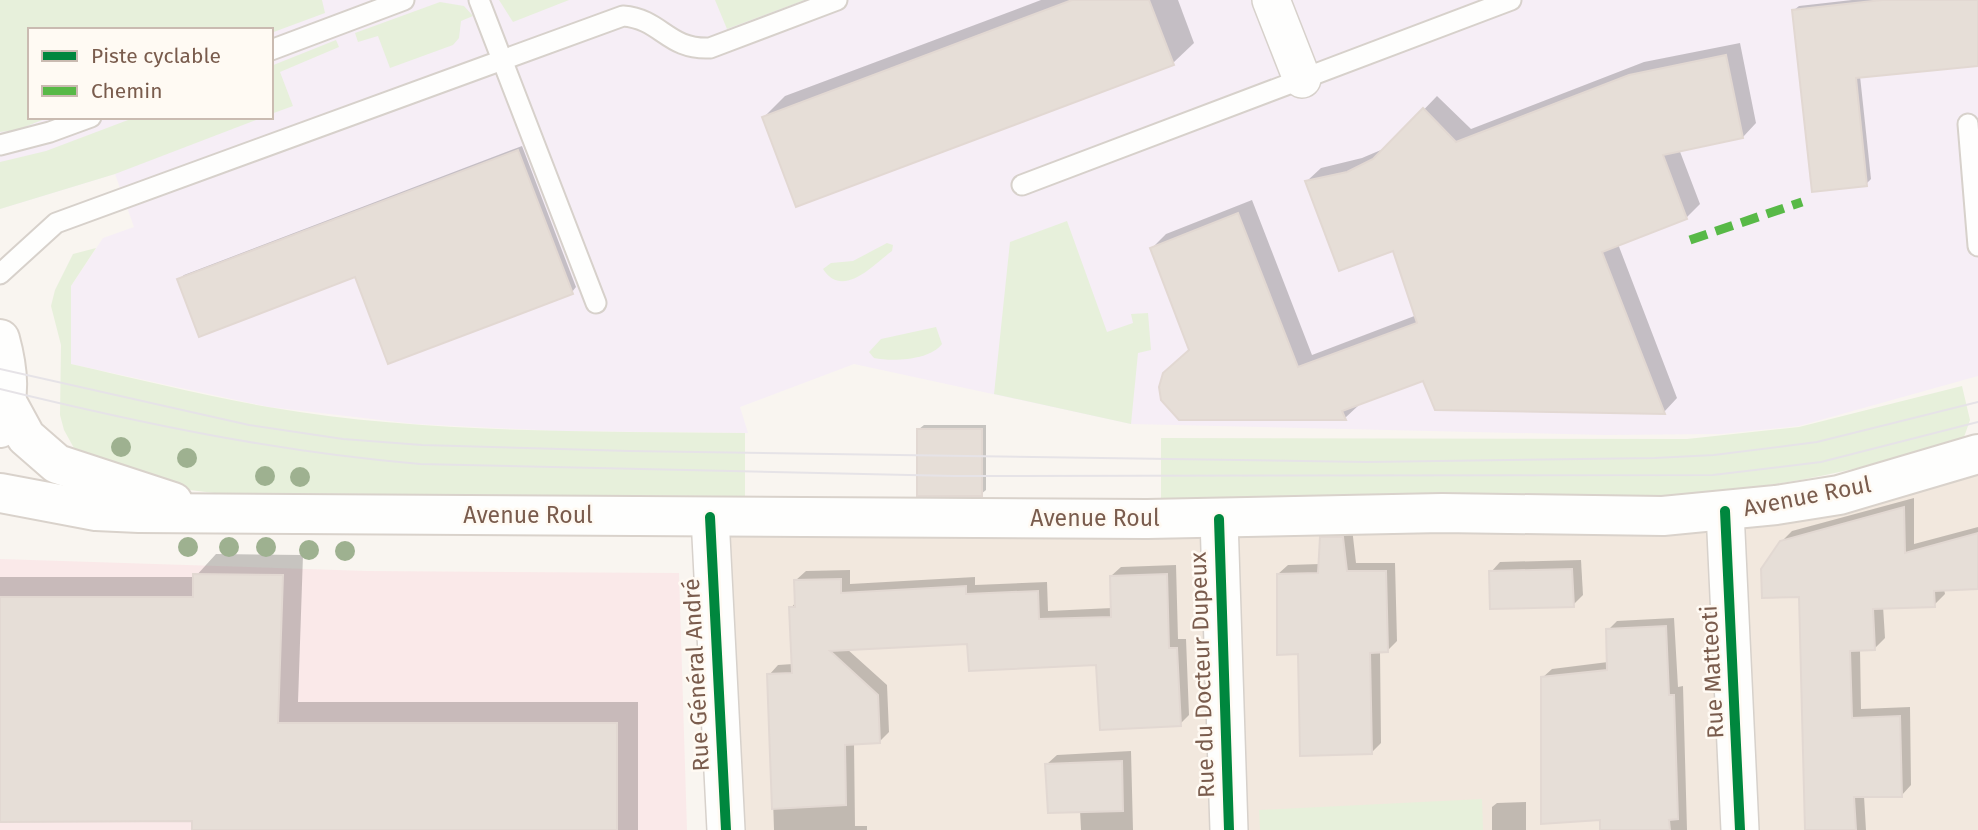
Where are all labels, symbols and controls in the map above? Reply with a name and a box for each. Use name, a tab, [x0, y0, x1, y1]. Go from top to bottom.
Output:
legend	[28, 28, 273, 119]
text: Piste cyclable	[91, 43, 221, 69]
text: Chemin	[91, 78, 163, 104]
street label: Avenue Roul	[1741, 470, 1874, 522]
street label: Avenue Roul	[463, 501, 593, 529]
street label: Avenue Roul	[1030, 504, 1160, 532]
street label: Rue du Docteur Dupeux	[1184, 551, 1220, 799]
street label: Rue Général André	[677, 578, 715, 772]
street label: Rue Matteoti	[1695, 605, 1729, 739]

